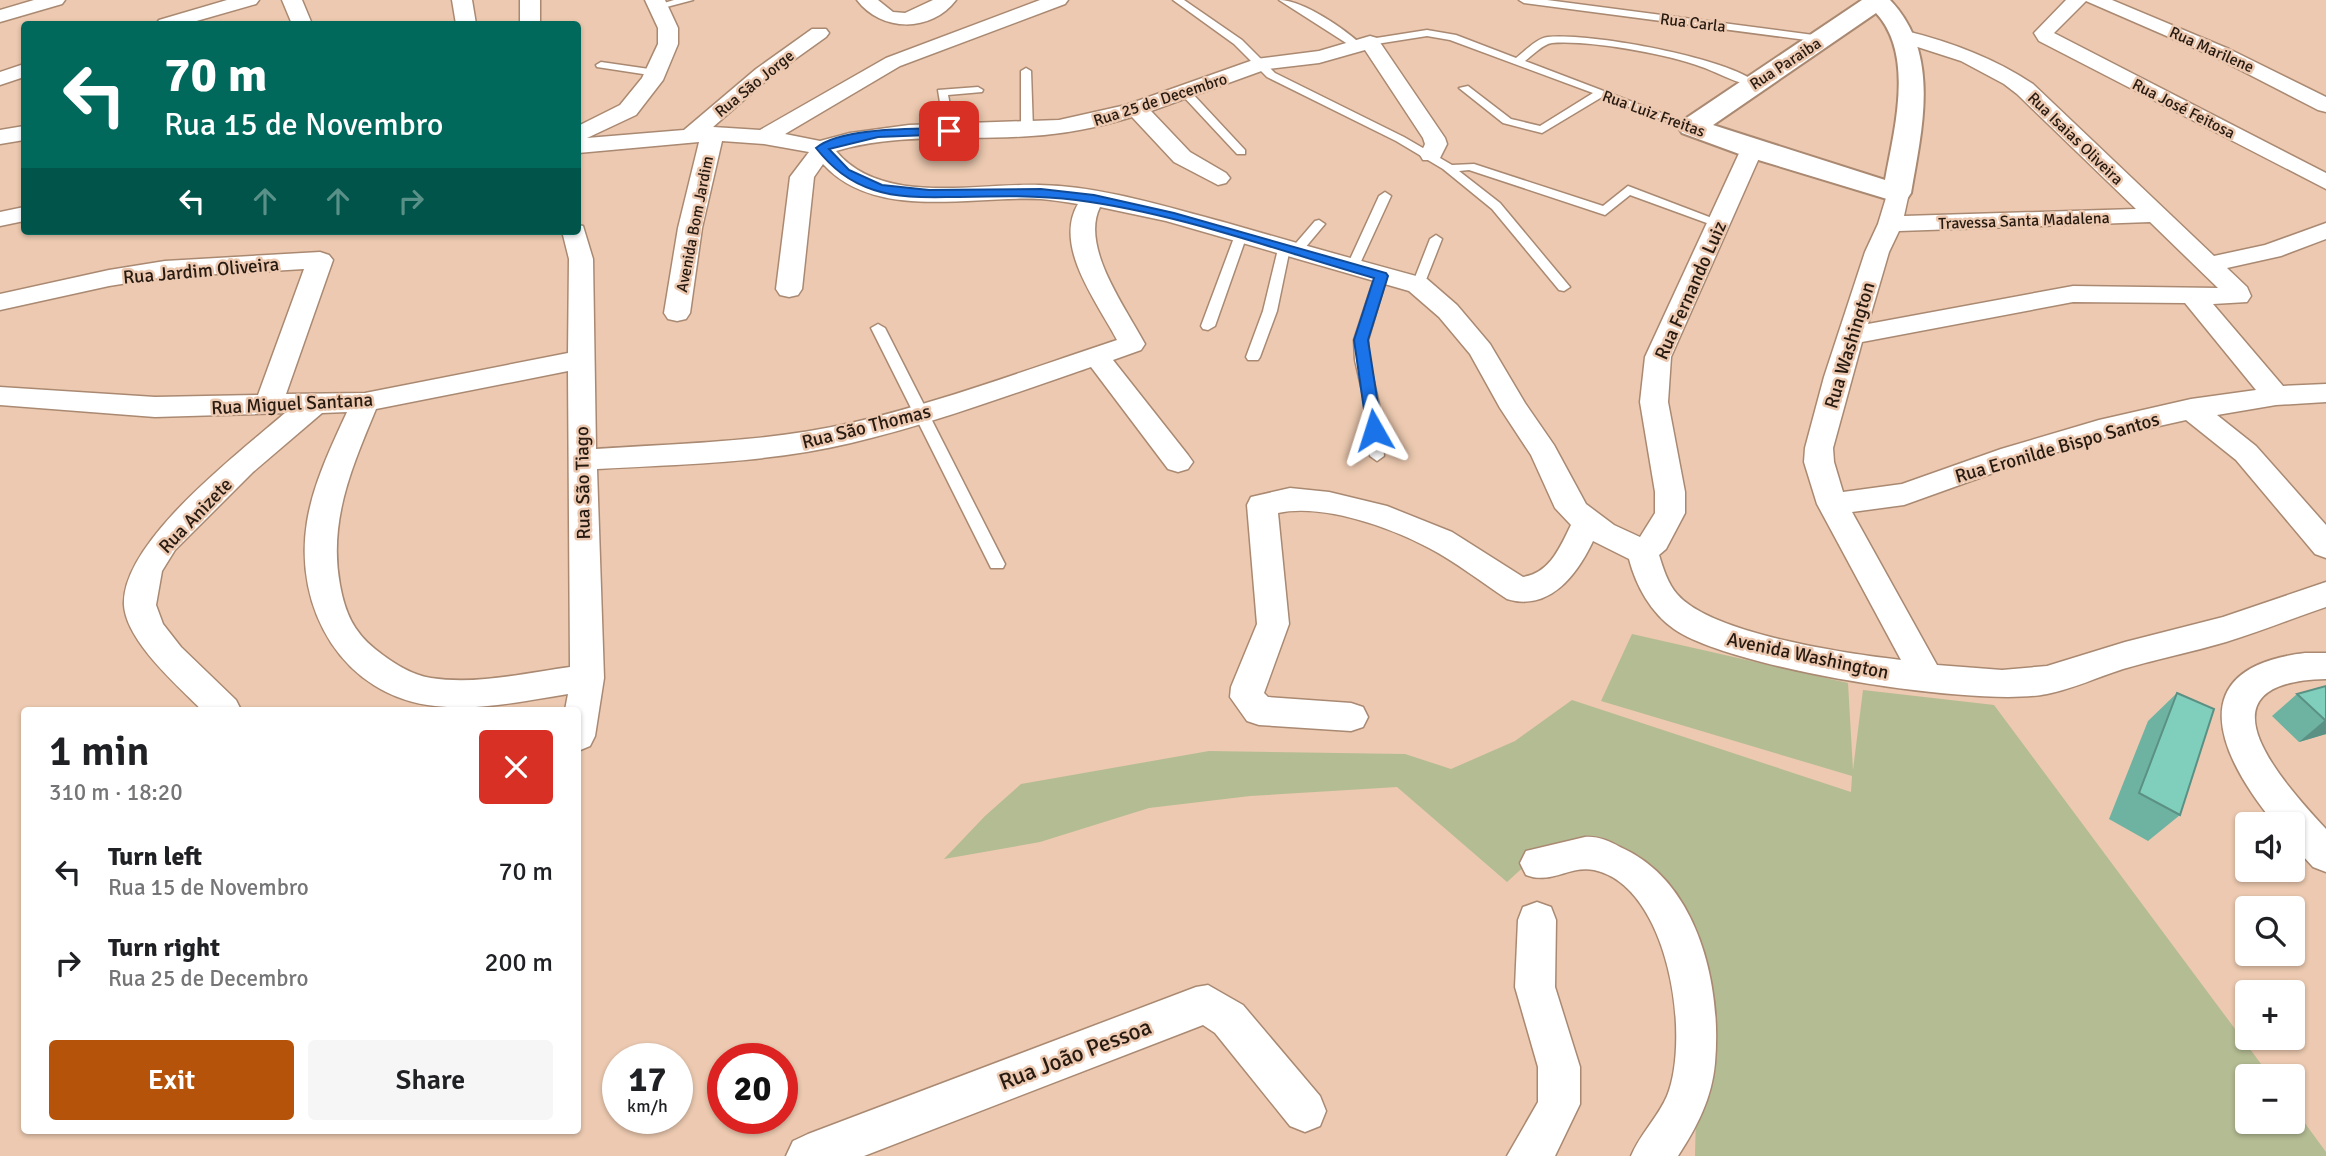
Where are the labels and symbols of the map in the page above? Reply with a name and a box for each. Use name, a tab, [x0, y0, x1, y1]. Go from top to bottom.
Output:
street label: Rua Carla	[1659, 9, 1727, 37]
street label: Rua Marilene	[2166, 22, 2257, 77]
street label: Rua Paraiba	[1746, 33, 1825, 94]
street label: Rua São Jorge	[711, 46, 798, 122]
street label: Rua 25 de Decembro	[1091, 69, 1230, 131]
street label: Rua José Feitosa	[2129, 74, 2238, 143]
street label: Rua Luiz Freitas	[1600, 86, 1708, 142]
street label: Rua Isaias Oliveira	[2023, 88, 2127, 189]
pin	[919, 101, 979, 161]
street label: Avenida Bom Jardim	[672, 154, 718, 294]
street label: Travessa Santa Madalena	[1938, 208, 2110, 234]
street label: Rua Fernando Luiz	[1650, 217, 1732, 363]
street label: Rua Jardim Oliveira	[122, 252, 280, 290]
street label: Rua Washington	[1819, 279, 1881, 412]
street label: Rua Miguel Santana	[210, 388, 374, 420]
position arrow	[1337, 393, 1411, 467]
street label: Rua São Thomas	[799, 399, 933, 455]
street label: Rua Eronilde Bispo Santos	[1952, 407, 2162, 489]
street label: Rua São Tiago	[570, 426, 596, 540]
street label: Rua Anizete	[154, 473, 238, 559]
street label: Avenida Washington	[1725, 627, 1891, 685]
street label: Rua João Pessoa	[995, 1012, 1156, 1097]
speed limit sign: 20	[707, 1043, 798, 1134]

